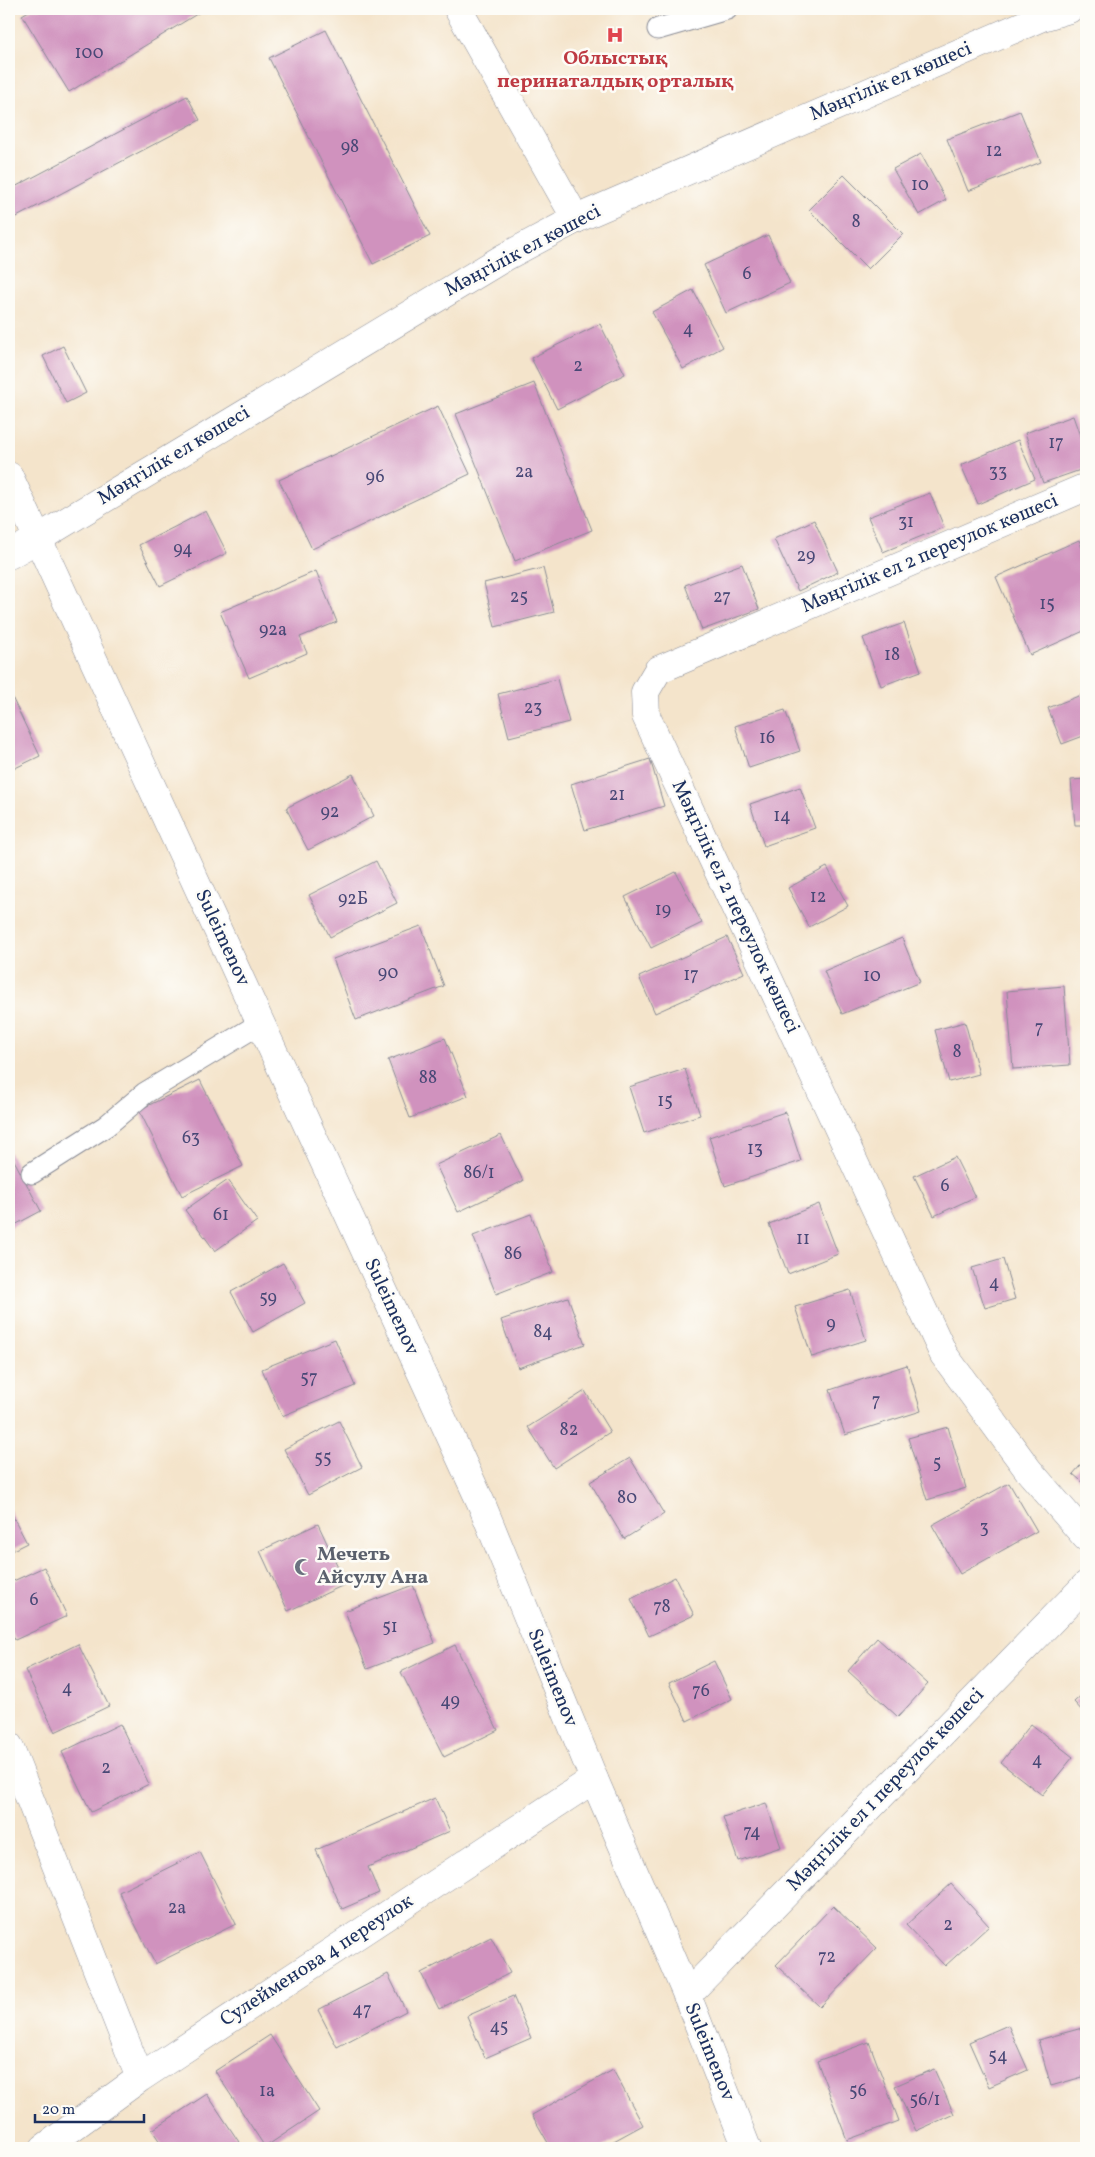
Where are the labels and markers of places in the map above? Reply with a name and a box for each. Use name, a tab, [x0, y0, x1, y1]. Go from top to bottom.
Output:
hospital icon: Облыстық перинаталдық орталық	[605, 25, 625, 45]
place label: Облыстық перинаталдық орталық	[497, 45, 734, 96]
place label: Мечеть Айсулу Ана	[317, 1541, 428, 1592]
mosque icon: Мечеть Айсулу Ана	[293, 1557, 313, 1577]

